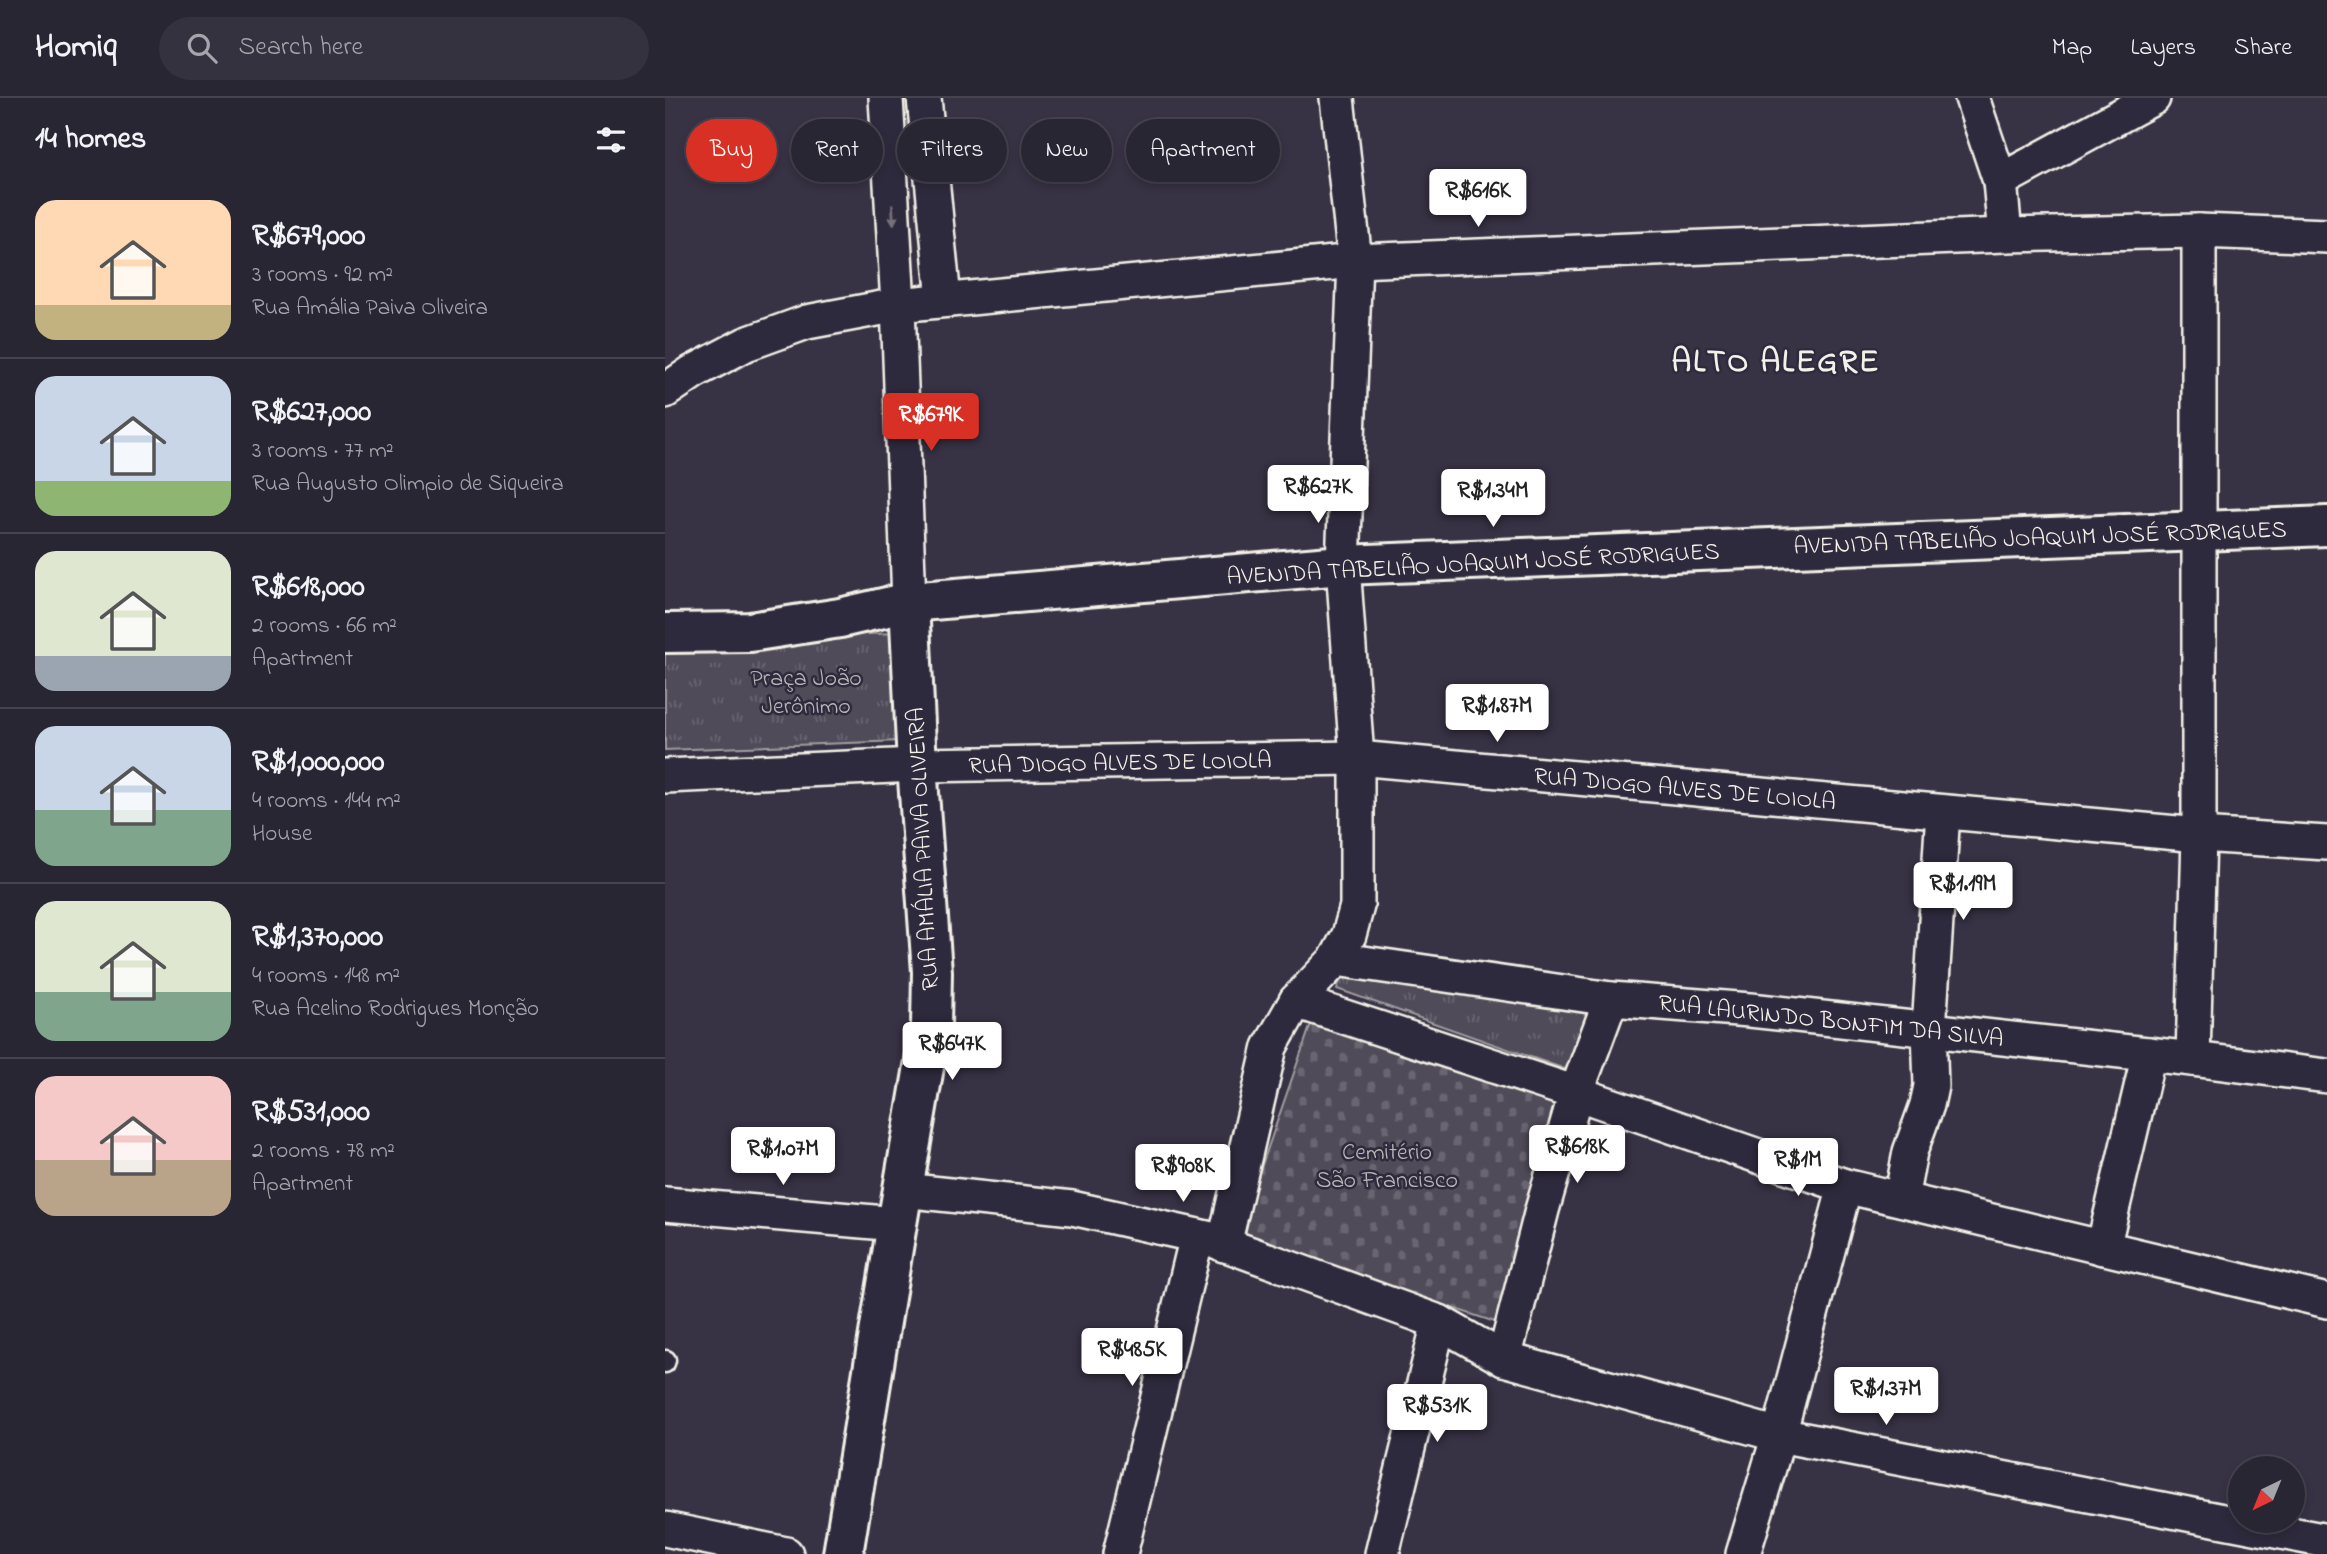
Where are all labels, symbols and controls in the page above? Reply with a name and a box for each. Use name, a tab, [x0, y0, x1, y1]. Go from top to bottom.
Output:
search box	[159, 17, 649, 80]
text: Homiq	[35, 24, 117, 72]
icon: search	[183, 29, 221, 67]
text: Search here	[239, 29, 363, 67]
text: Map	[2052, 31, 2092, 66]
text: Layers	[2130, 31, 2196, 66]
text: Share	[2234, 31, 2292, 66]
text: 14 homes	[35, 118, 146, 162]
chip: Buy	[686, 119, 777, 182]
chip: Rent	[791, 119, 883, 182]
chip: Filters	[897, 119, 1007, 182]
chip: New	[1021, 119, 1112, 182]
chip: Apartment	[1126, 119, 1280, 182]
icon: filters	[592, 121, 630, 159]
pin: R$616K	[1421, 170, 1535, 229]
text: R$616K	[1445, 175, 1511, 208]
one-way arrow	[887, 204, 898, 226]
text: R$679,000	[252, 215, 365, 259]
icon: home	[91, 228, 175, 312]
text: 3 rooms · 92 m²	[252, 259, 393, 292]
text: Rua Amália Paiva Oliveira	[252, 292, 488, 325]
district label: ALTO ALEGRE	[1671, 340, 1881, 387]
text: R$627,000	[252, 391, 371, 435]
pin: R$679K	[874, 394, 988, 453]
text: R$679K	[899, 399, 963, 432]
icon: home	[91, 404, 175, 488]
text: 3 rooms · 77 m²	[252, 435, 394, 468]
pin: R$627K	[1261, 466, 1375, 525]
text: Rua Augusto Olimpio de Siqueira	[252, 468, 564, 501]
pin: R$1.34M	[1428, 470, 1558, 529]
text: R$627K	[1284, 471, 1352, 504]
text: R$1.34M	[1457, 475, 1529, 508]
street label: AVENIDA TABELIÃO JOAQUIM JOSÉ RODRIGUES	[1793, 513, 2287, 566]
street label: AVENIDA TABELIÃO JOAQUIM JOSÉ RODRIGUES	[1226, 535, 1720, 596]
text: R$618,000	[252, 566, 365, 610]
icon: home	[91, 579, 175, 663]
text: 2 rooms · 66 m²	[252, 610, 397, 643]
text: Apartment	[252, 643, 353, 676]
park label: Praça João Jerônimo	[750, 662, 862, 725]
pin: R$1.87M	[1432, 684, 1562, 744]
text: R$1.87M	[1462, 690, 1532, 723]
street label: RUA AMÁLIA PAIVA OLIVEIRA	[900, 706, 949, 991]
text: R$1,000,000	[252, 741, 384, 785]
street label: RUA DIOGO ALVES DE LOIOLA	[968, 744, 1272, 785]
icon: home	[91, 754, 175, 838]
street label: RUA DIOGO ALVES DE LOIOLA	[1532, 760, 1837, 821]
text: 4 rooms · 144 m²	[252, 785, 401, 818]
text: House	[252, 818, 312, 851]
pin: R$1.19M	[1898, 862, 2028, 922]
text: R$1.19M	[1930, 868, 1996, 901]
text: R$1,370,000	[252, 916, 383, 960]
icon: home	[91, 929, 175, 1013]
text: 4 rooms · 148 m²	[252, 960, 400, 993]
street label: RUA LAURINDO BONFIM DA SILVA	[1656, 987, 2005, 1058]
text: Rua Acelino Rodrigues Monção	[252, 993, 539, 1026]
pin: R$647K	[895, 1023, 1009, 1082]
text: R$647K	[919, 1028, 985, 1061]
text: R$531,000	[252, 1091, 370, 1135]
icon: home	[91, 1104, 175, 1188]
pin: R$618K	[1520, 1126, 1634, 1185]
pin: R$1.07M	[718, 1128, 848, 1187]
text: R$618K	[1545, 1131, 1609, 1164]
text: R$1.07M	[747, 1133, 819, 1166]
text: 2 rooms · 78 m²	[252, 1135, 395, 1168]
park label: Cemitério São Francisco	[1316, 1136, 1458, 1199]
pin: R$1M	[1757, 1138, 1839, 1198]
pin: R$908K	[1126, 1144, 1240, 1204]
text: R$1M	[1774, 1144, 1822, 1177]
text: R$908K	[1151, 1150, 1215, 1183]
text: Apartment	[252, 1168, 353, 1201]
pin: R$485K	[1075, 1328, 1189, 1388]
text: R$485K	[1097, 1334, 1167, 1367]
pin: R$1.37M	[1821, 1368, 1951, 1427]
text: R$1.37M	[1850, 1373, 1922, 1406]
pin: R$531K	[1380, 1384, 1494, 1444]
text: R$531K	[1403, 1390, 1471, 1423]
north arrow	[2228, 1456, 2305, 1533]
map controls	[2228, 1456, 2305, 1533]

